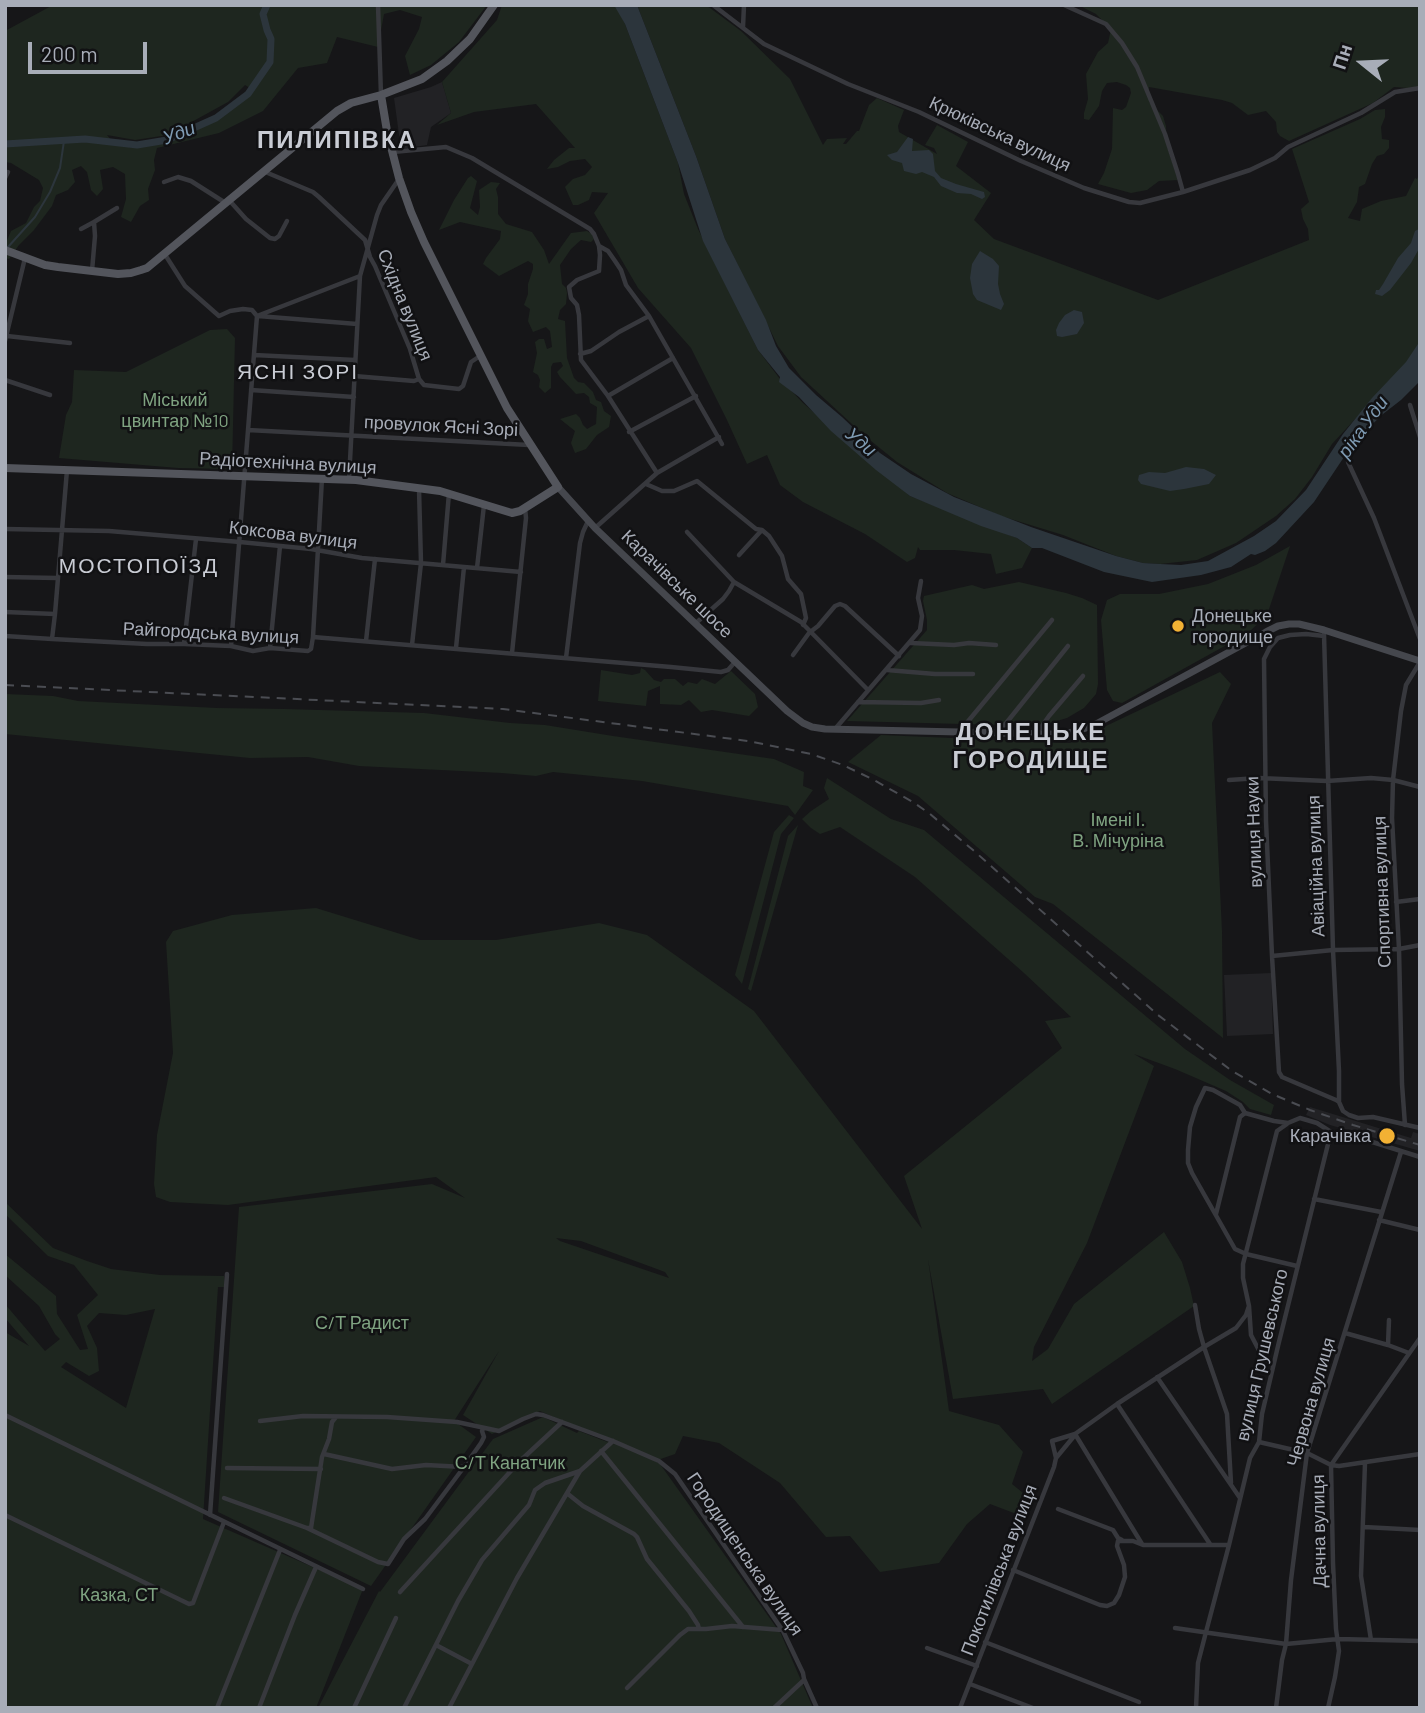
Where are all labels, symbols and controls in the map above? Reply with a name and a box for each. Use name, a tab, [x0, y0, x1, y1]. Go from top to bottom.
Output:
scale bar	[32, 28, 150, 72]
north arrow	[1327, 28, 1397, 98]
text: 200 m	[41, 41, 98, 66]
text: Пн	[1327, 41, 1356, 72]
street label: Крюківська вулиця	[926, 92, 1074, 176]
water label: Уди	[160, 116, 198, 150]
district label: ПИЛИПІВКА	[258, 126, 416, 154]
street label: Східна вулиця	[373, 246, 437, 364]
district label: ЯСНІ ЗОРІ	[238, 359, 358, 385]
park label: Міський цвинтар №10	[121, 389, 229, 432]
water label: ріка Уди	[1333, 392, 1393, 462]
street label: провулок Ясні Зорі	[363, 411, 519, 441]
water label: Уди	[841, 423, 881, 461]
street label: Радіотехнічна вулиця	[199, 448, 377, 478]
street label: Коксова вулиця	[228, 516, 358, 554]
street label: Карачівське шосе	[617, 525, 737, 643]
district label: МОСТОПОЇЗД	[60, 553, 218, 579]
place label: Донецьке городище	[1192, 605, 1273, 648]
street label: Райгородська вулиця	[122, 618, 300, 648]
marker: Донецьке городище	[1170, 618, 1186, 634]
district label: ДОНЕЦЬКЕ ГОРОДИЩЕ	[954, 718, 1108, 774]
street label: вулиця Науки	[1241, 776, 1267, 888]
street label: Авіаційна вулиця	[1303, 795, 1329, 937]
park label: Імені І. В. Мічуріна	[1072, 809, 1164, 852]
street label: Спортивна вулиця	[1369, 816, 1395, 968]
place label: Карачівка	[1290, 1125, 1371, 1147]
marker: Карачівка	[1377, 1126, 1397, 1146]
street label: вулиця Грушевського	[1232, 1267, 1292, 1443]
park label: С/Т Радист	[315, 1312, 409, 1334]
street label: Червона вулиця	[1282, 1335, 1340, 1469]
park label: С/Т Канатчик	[455, 1452, 565, 1474]
street label: Городищенська вулиця	[682, 1468, 808, 1640]
street label: Дачна вулиця	[1307, 1474, 1331, 1588]
street label: Покотилівська вулиця	[956, 1481, 1042, 1659]
park label: Казка, СТ	[80, 1584, 158, 1606]

